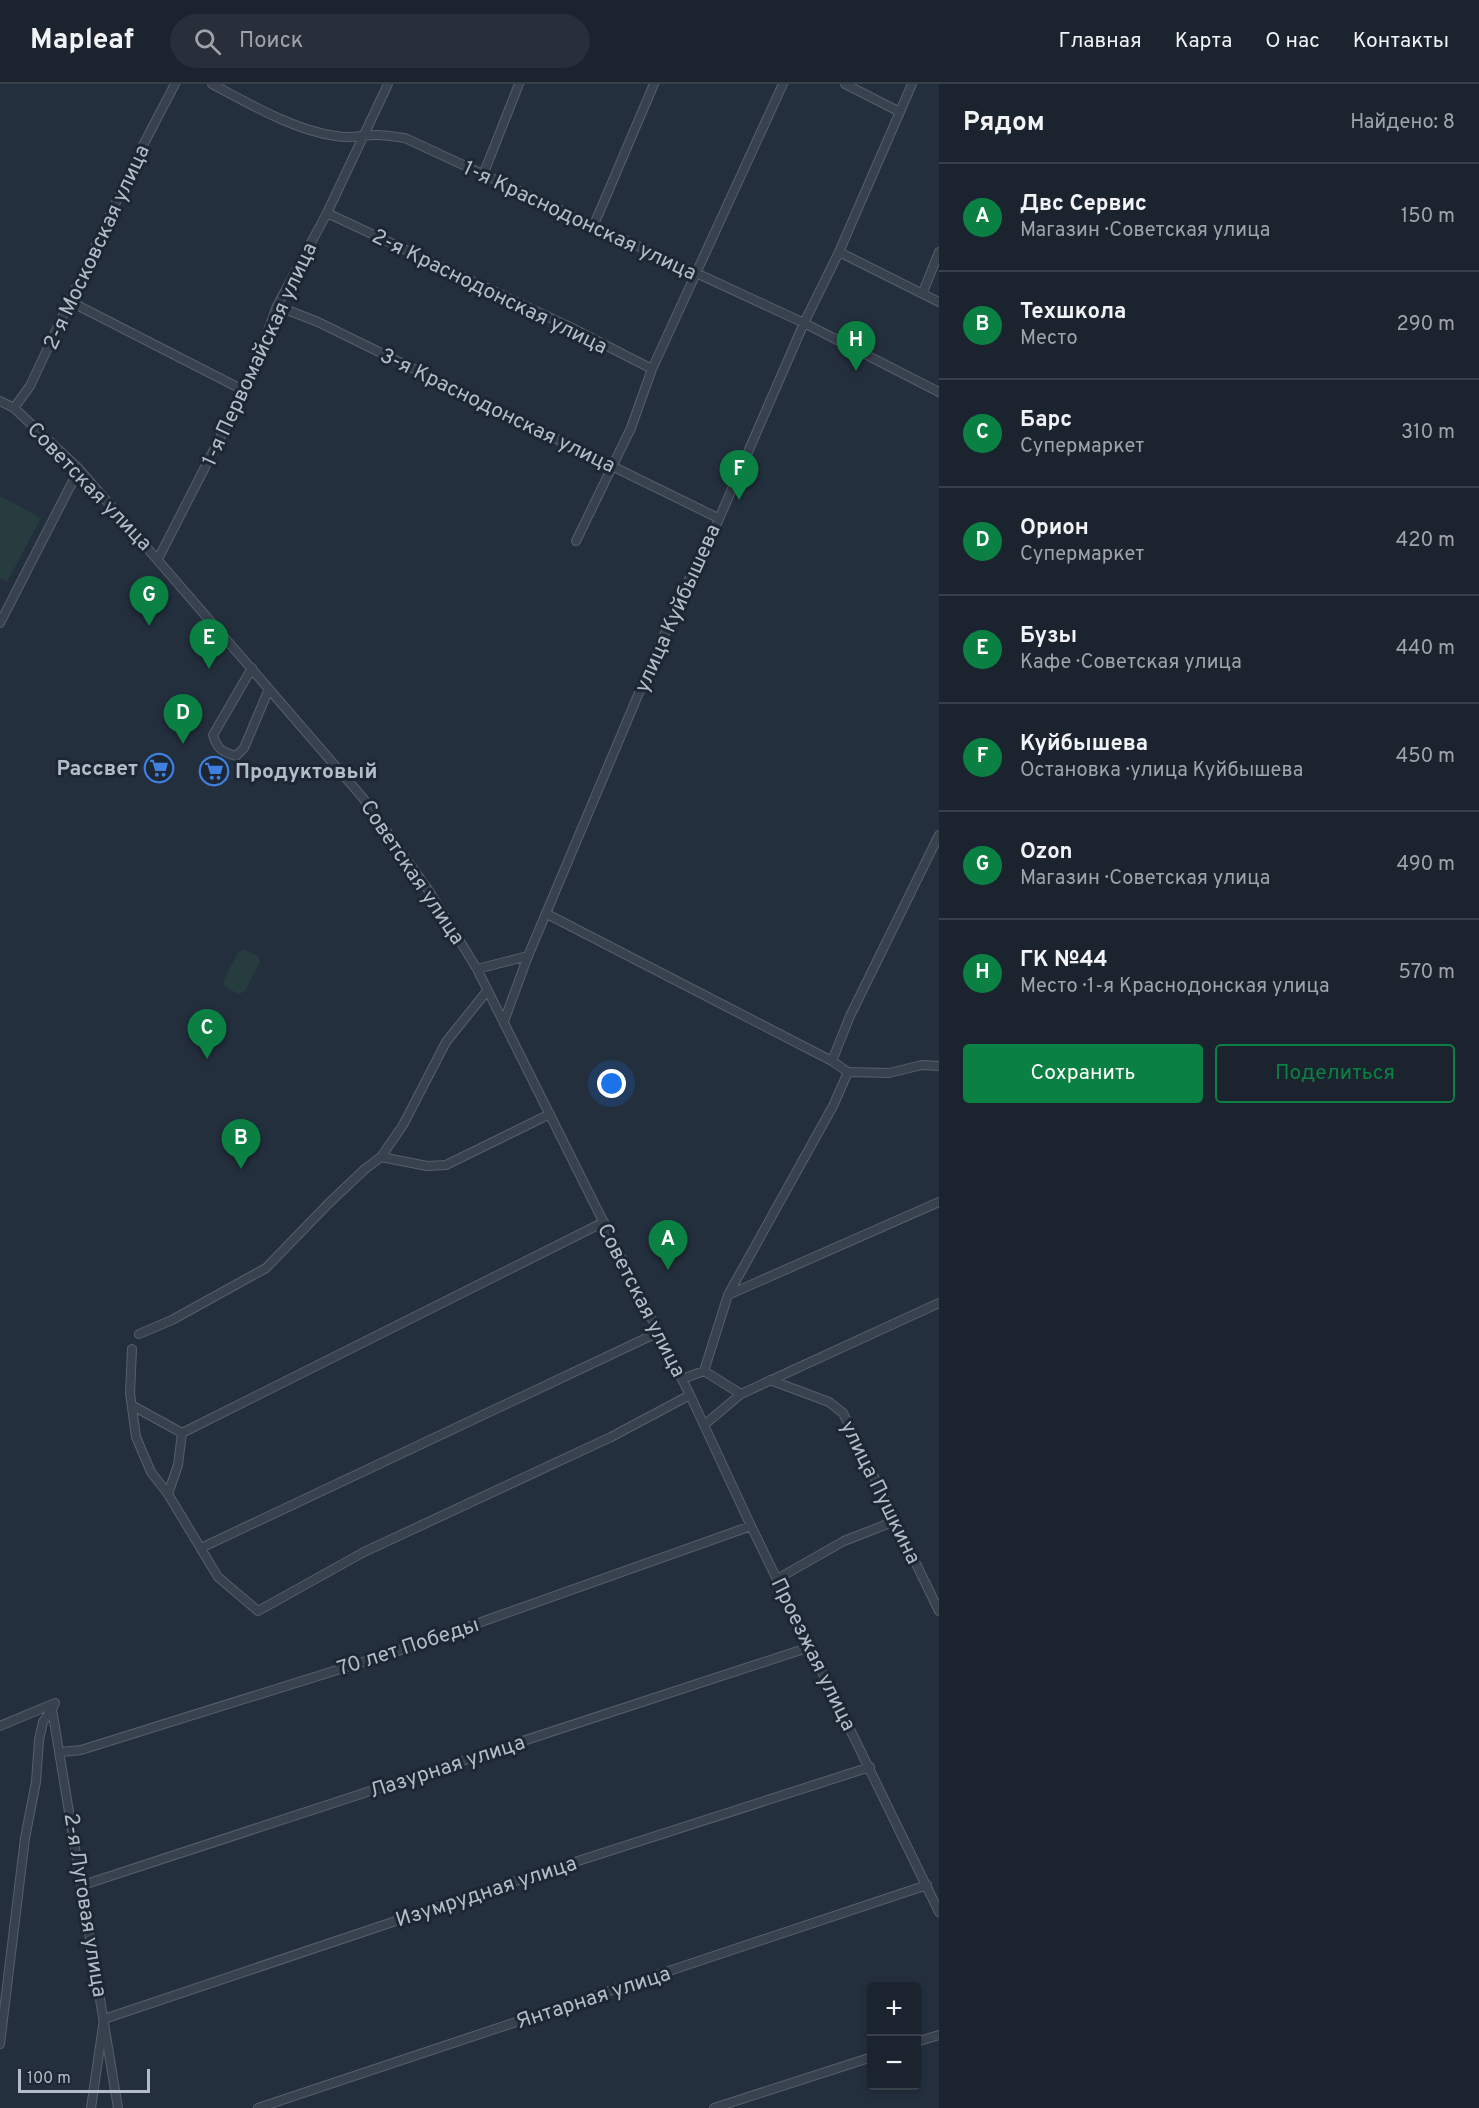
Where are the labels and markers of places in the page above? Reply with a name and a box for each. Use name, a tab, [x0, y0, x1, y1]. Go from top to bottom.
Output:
pin: H	[836, 322, 876, 371]
pin: F	[720, 450, 758, 500]
pin: G	[130, 576, 168, 626]
pin: E	[190, 620, 228, 669]
pin: D	[164, 694, 202, 744]
supermarket icon: Рассвет	[143, 752, 175, 784]
supermarket icon: Продуктовый	[198, 755, 230, 787]
place label: Рассвет	[56, 756, 138, 783]
place label: Продуктовый	[235, 759, 378, 786]
pin: C	[188, 1010, 226, 1059]
pin: B	[222, 1120, 260, 1169]
pin: A	[648, 1220, 688, 1270]

